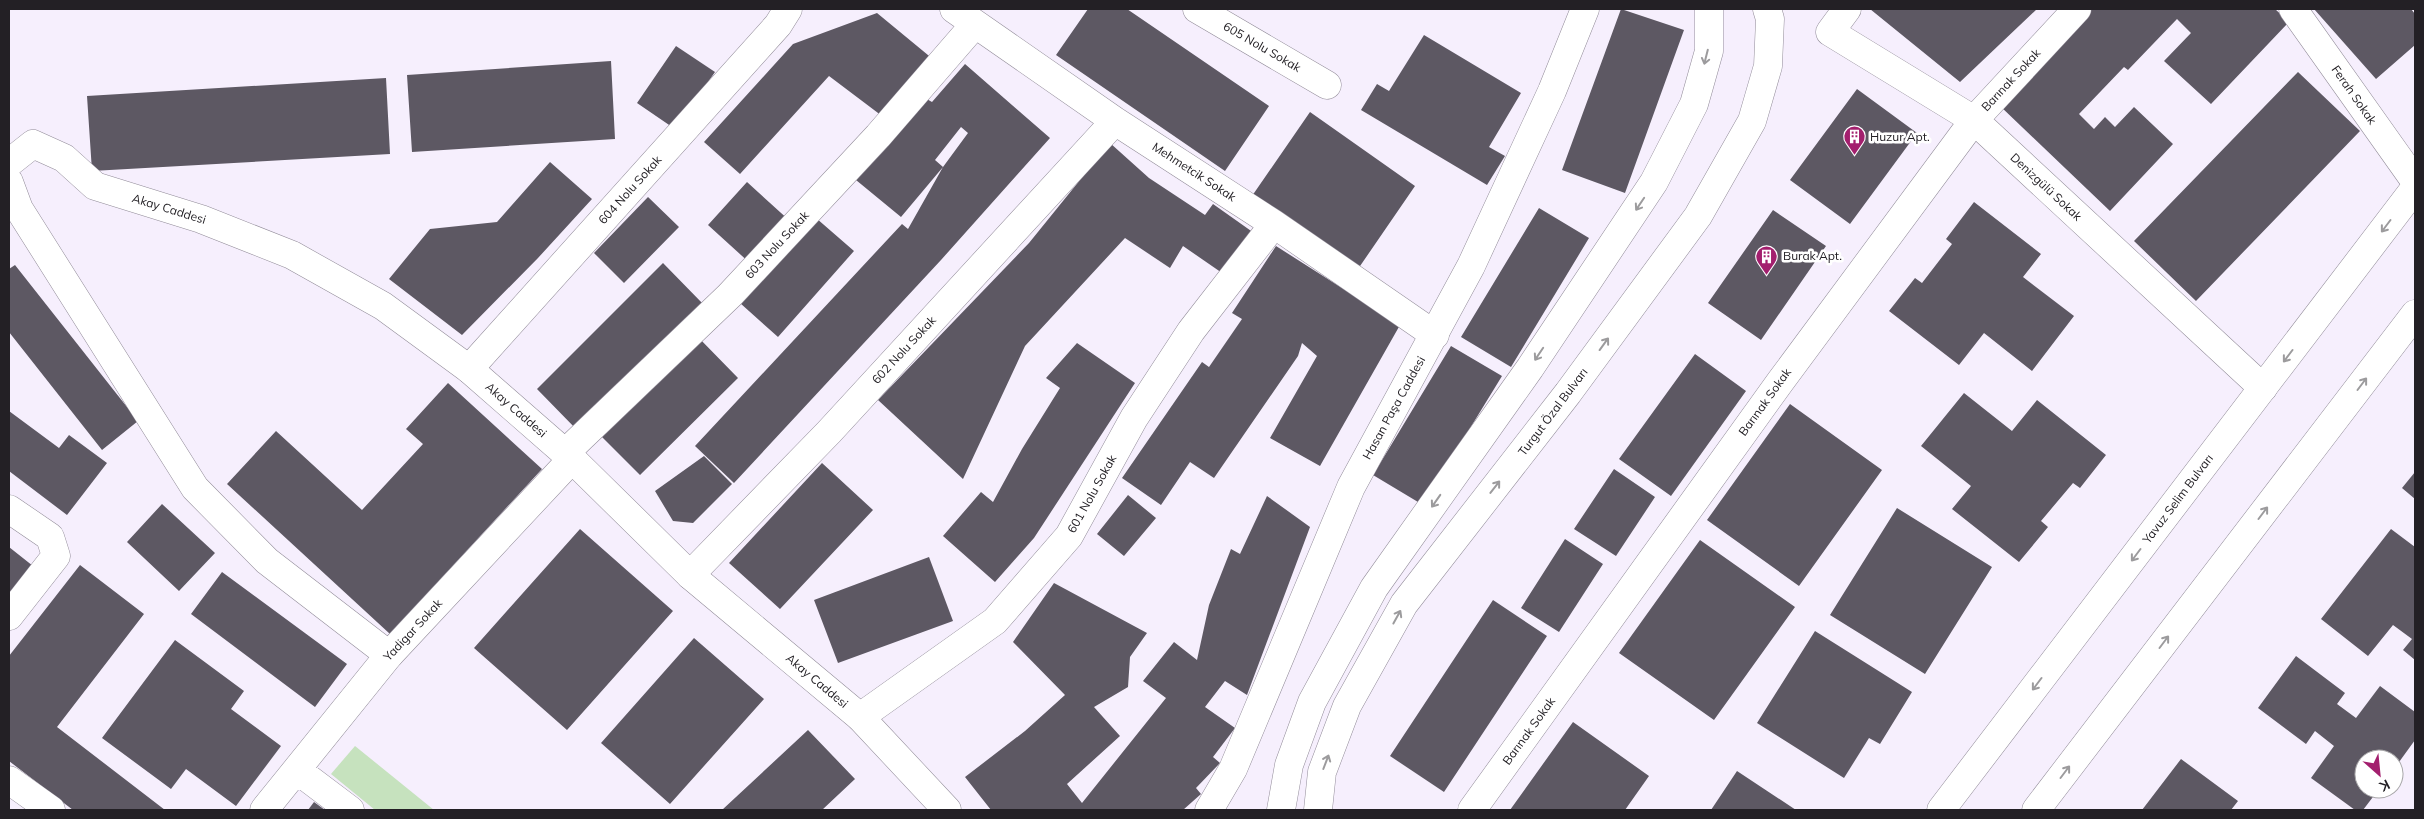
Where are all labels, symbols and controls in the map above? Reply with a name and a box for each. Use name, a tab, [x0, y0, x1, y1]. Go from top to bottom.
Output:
street label: 605 Nolu Sokak	[1221, 18, 1305, 75]
street label: Barınak Sokak	[1978, 45, 2044, 114]
one-way arrow	[1701, 49, 1711, 65]
street label: Ferah Sokak	[2329, 62, 2381, 128]
building icon: Huzur Apt.	[1842, 125, 1866, 156]
place label: Huzur Apt.	[1870, 129, 1930, 144]
street label: Mehmetcik Sokak	[1150, 139, 1240, 205]
street label: Denizgülü Sokak	[2007, 150, 2086, 224]
street label: 604 Nolu Sokak	[595, 152, 665, 227]
street label: Akay Caddesi	[130, 190, 208, 227]
one-way arrow	[1634, 197, 1645, 211]
street label: 603 Nolu Sokak	[741, 207, 812, 282]
one-way arrow	[2381, 219, 2391, 233]
building icon: Burak Apt.	[1755, 244, 1779, 275]
place label: Burak Apt.	[1783, 248, 1842, 263]
street label: 602 Nolu Sokak	[868, 312, 939, 387]
one-way arrow	[1599, 337, 1609, 351]
one-way arrow	[1534, 346, 1544, 360]
one-way arrow	[2282, 349, 2293, 362]
street label: Hasan Paşa Caddesi	[1359, 353, 1428, 462]
street label: Barınak Sokak	[1735, 364, 1795, 438]
street label: Turgut Özal Bulvarı	[1515, 365, 1591, 459]
one-way arrow	[2356, 378, 2367, 391]
street label: Akay Caddesi	[483, 379, 550, 440]
street label: 601 Nolu Sokak	[1064, 451, 1120, 536]
street label: Yavuz Selim Bulvarı	[2138, 451, 2216, 547]
one-way arrow	[1489, 481, 1500, 494]
one-way arrow	[1431, 494, 1441, 508]
one-way arrow	[2257, 507, 2268, 520]
one-way arrow	[2131, 548, 2141, 562]
street label: Yadigar Sokak	[379, 595, 446, 665]
one-way arrow	[1392, 609, 1402, 624]
one-way arrow	[2159, 635, 2169, 649]
street label: Akay Caddesi	[783, 650, 852, 711]
one-way arrow	[2032, 677, 2043, 690]
street label: Barınak Sokak	[1499, 693, 1559, 767]
north arrow	[2354, 749, 2404, 799]
one-way arrow	[1322, 755, 1331, 771]
one-way arrow	[2060, 765, 2071, 778]
text: K	[2376, 775, 2393, 796]

